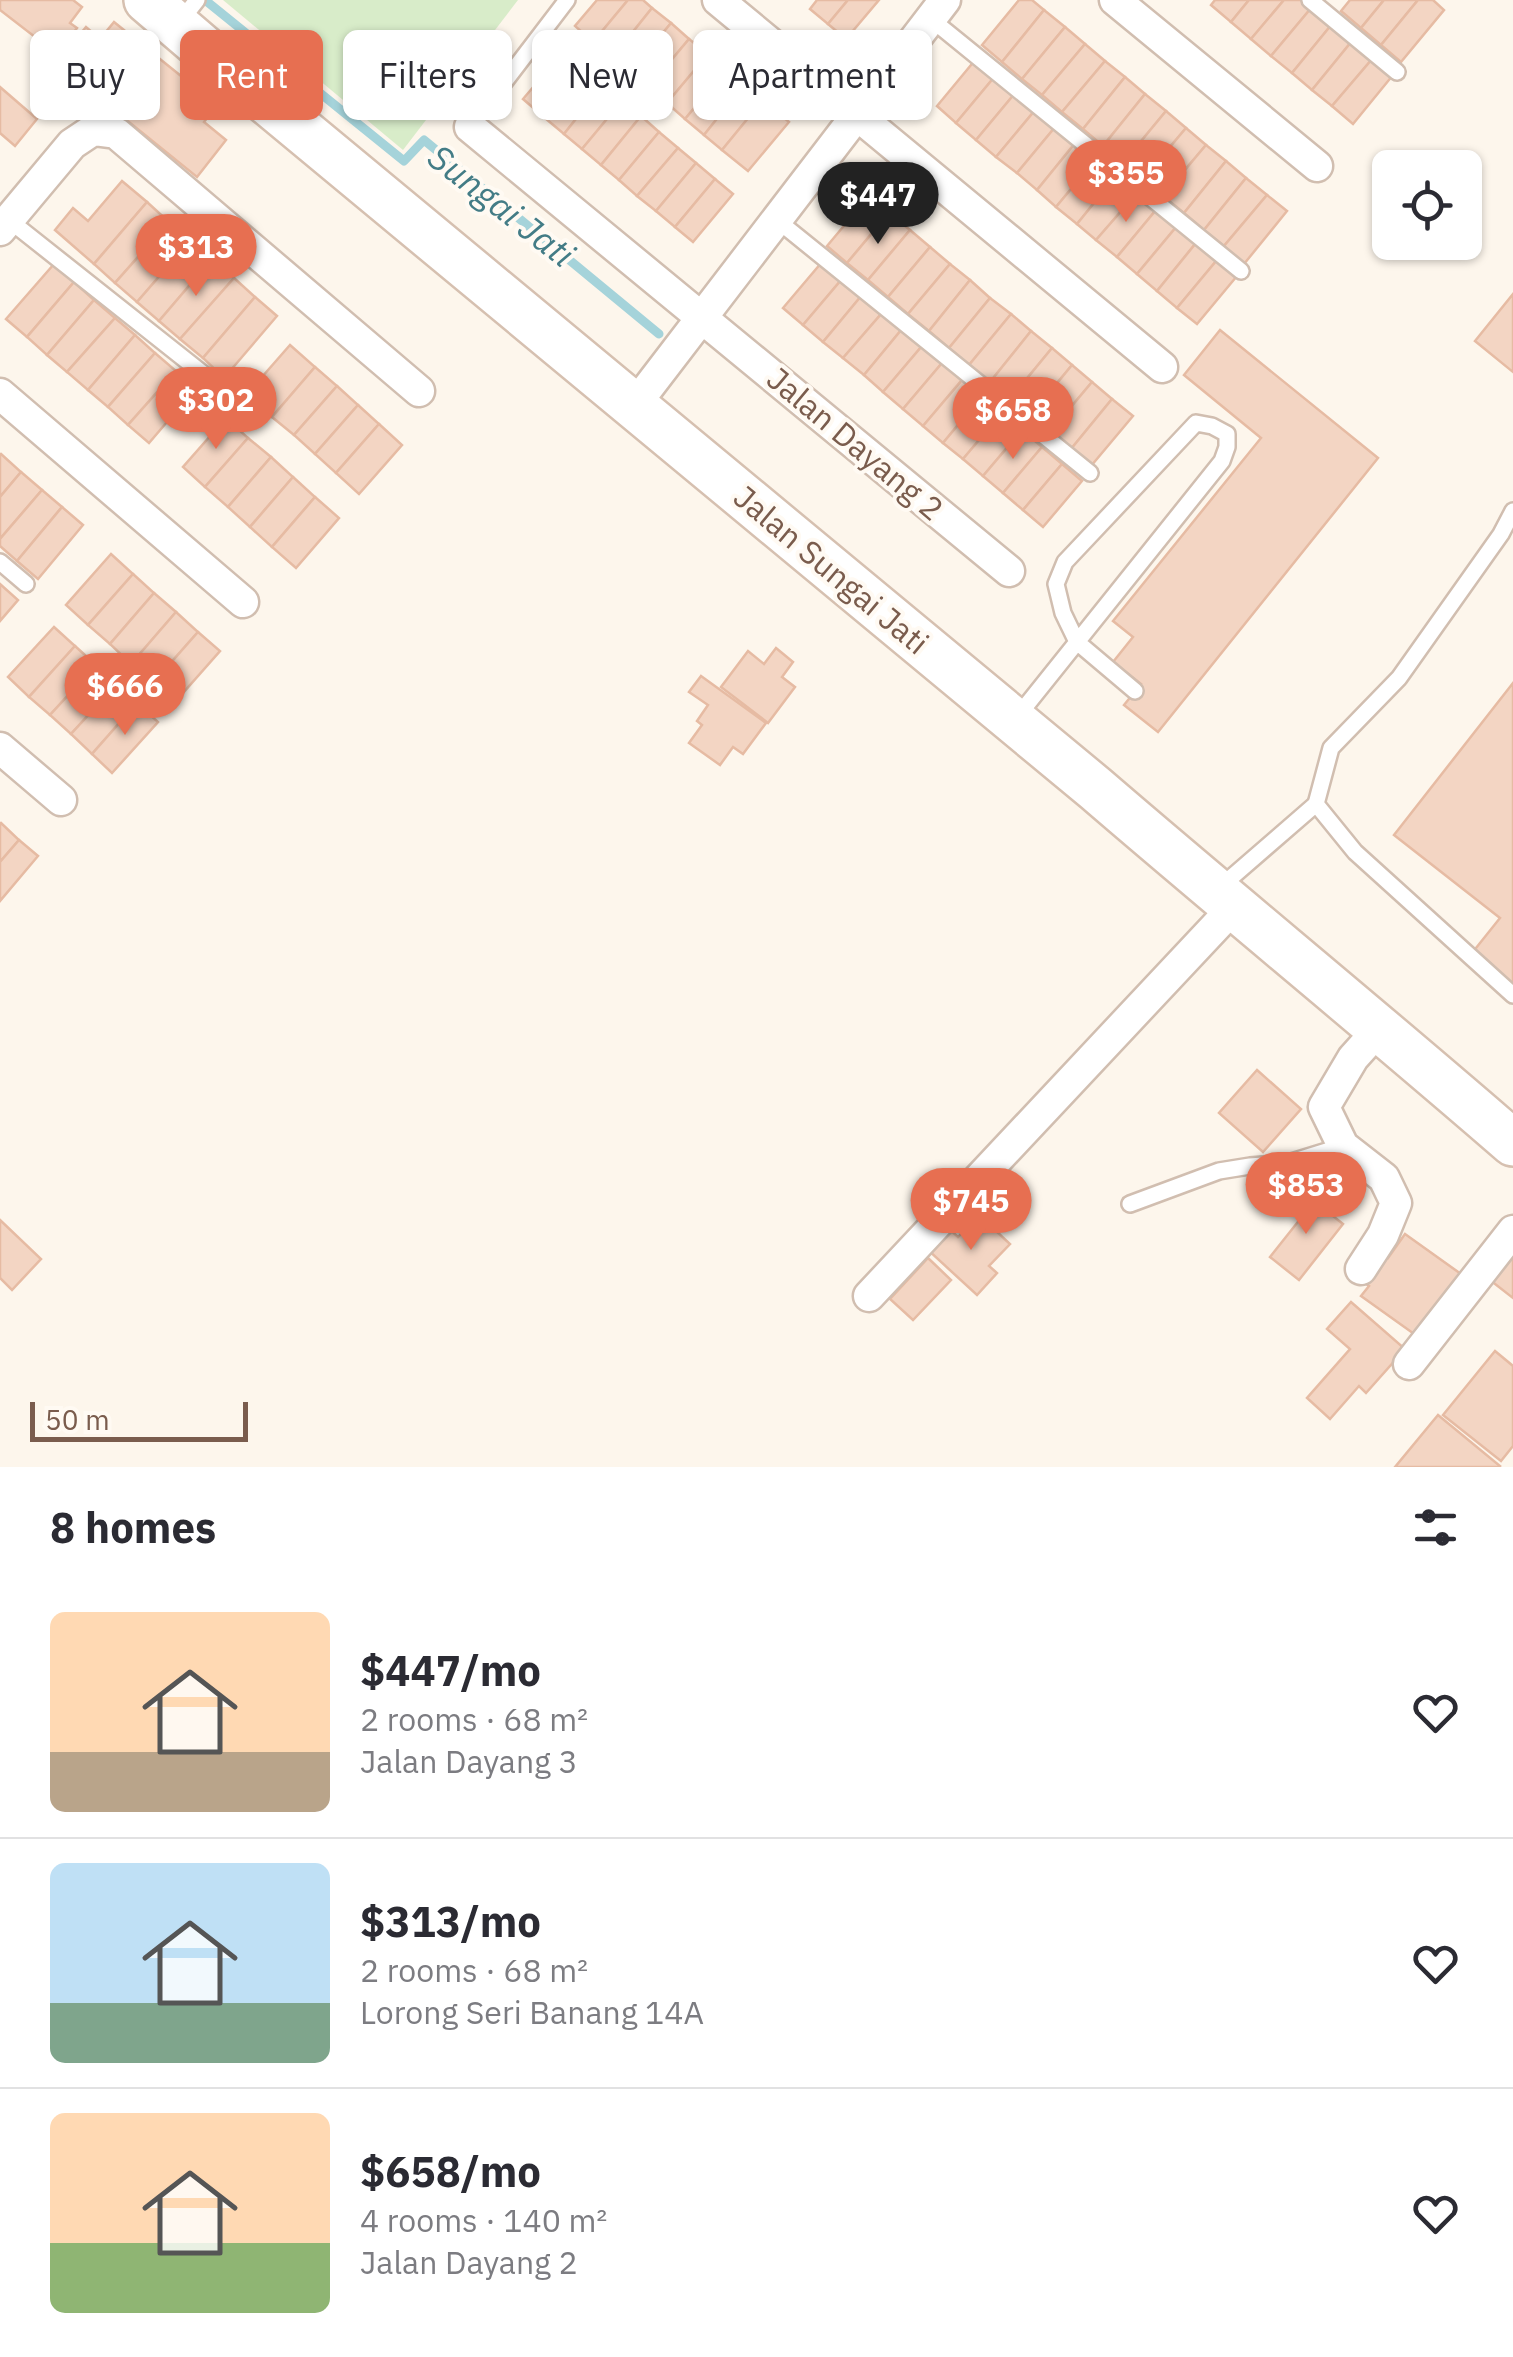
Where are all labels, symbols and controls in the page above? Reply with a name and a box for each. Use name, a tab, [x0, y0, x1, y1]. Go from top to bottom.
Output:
chip: Buy	[30, 30, 160, 120]
chip: Rent	[180, 30, 323, 120]
chip: Filters	[343, 30, 512, 120]
chip: New	[532, 30, 673, 120]
chip: Apartment	[693, 30, 932, 120]
water label: Sungai Jati	[419, 134, 585, 277]
pin: $355	[1067, 140, 1185, 225]
map controls	[1372, 150, 1482, 260]
button: locate	[1372, 150, 1482, 260]
text: $355	[1088, 151, 1164, 193]
pin: $447	[819, 162, 937, 247]
text: $447	[840, 173, 916, 215]
pin: $313	[137, 214, 255, 299]
text: $313	[158, 225, 234, 267]
street label: Jalan Dayang 2	[759, 357, 953, 529]
pin: $302	[157, 367, 275, 452]
pin: $658	[954, 377, 1072, 462]
text: $302	[178, 378, 254, 420]
text: $658	[975, 388, 1051, 430]
street label: Jalan Sungai Jati	[725, 475, 938, 663]
pin: $666	[66, 653, 184, 738]
text: $666	[87, 664, 163, 706]
pin: $853	[1247, 1152, 1365, 1237]
text: $853	[1268, 1163, 1344, 1205]
pin: $745	[912, 1168, 1030, 1253]
text: $745	[933, 1179, 1009, 1221]
scale bar	[30, 1397, 248, 1442]
text: 50 m	[45, 1401, 110, 1438]
text: 8 homes	[50, 1500, 216, 1555]
icon: filters	[1408, 1500, 1463, 1555]
text: $447/mo	[360, 1643, 541, 1698]
icon: home	[130, 1652, 250, 1772]
icon: heart	[1408, 1685, 1463, 1740]
text: 2 rooms · 68 m²	[360, 1698, 588, 1740]
text: Jalan Dayang 3	[360, 1740, 578, 1782]
text: $313/mo	[360, 1894, 541, 1949]
icon: home	[130, 1903, 250, 2023]
icon: heart	[1408, 1936, 1463, 1991]
text: 2 rooms · 68 m²	[360, 1949, 588, 1991]
text: Lorong Seri Banang 14A	[360, 1991, 704, 2033]
text: $658/mo	[360, 2144, 541, 2199]
icon: home	[130, 2153, 250, 2273]
icon: heart	[1408, 2186, 1463, 2241]
text: 4 rooms · 140 m²	[360, 2199, 607, 2241]
text: Jalan Dayang 2	[360, 2241, 578, 2283]

